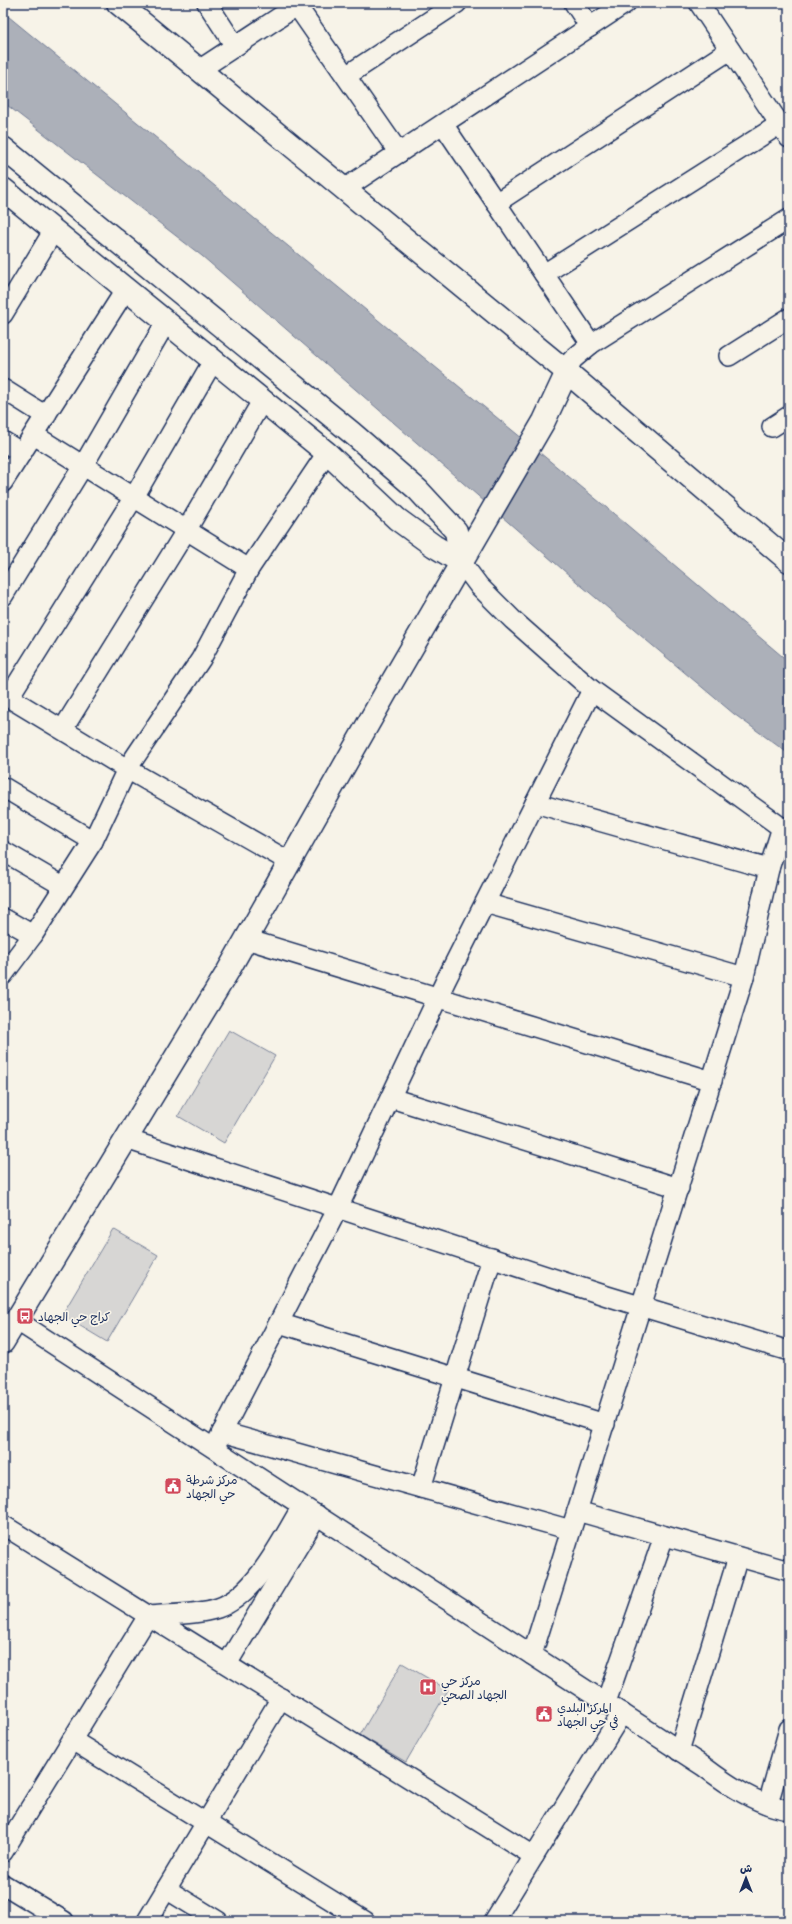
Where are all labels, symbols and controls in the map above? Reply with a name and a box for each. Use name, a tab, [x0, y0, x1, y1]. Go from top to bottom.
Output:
bus stop icon: كراج حي الجهاد	[15, 1306, 35, 1326]
place label: كراج حي الجهاد	[38, 1308, 110, 1328]
place label: مركز شرطة حي الجهاد	[186, 1471, 238, 1505]
public building icon: مركز شرطة حي الجهاد	[163, 1476, 183, 1496]
place label: مركز حي الجهاد الصحي	[441, 1672, 507, 1706]
hospital icon: مركز حي الجهاد الصحي	[418, 1677, 438, 1697]
place label: المركز البلدي في حي الجهاد	[557, 1699, 619, 1733]
public building icon: المركز البلدي في حي الجهاد	[534, 1704, 554, 1724]
north arrow	[726, 1858, 766, 1898]
text: ش	[740, 1861, 752, 1875]

